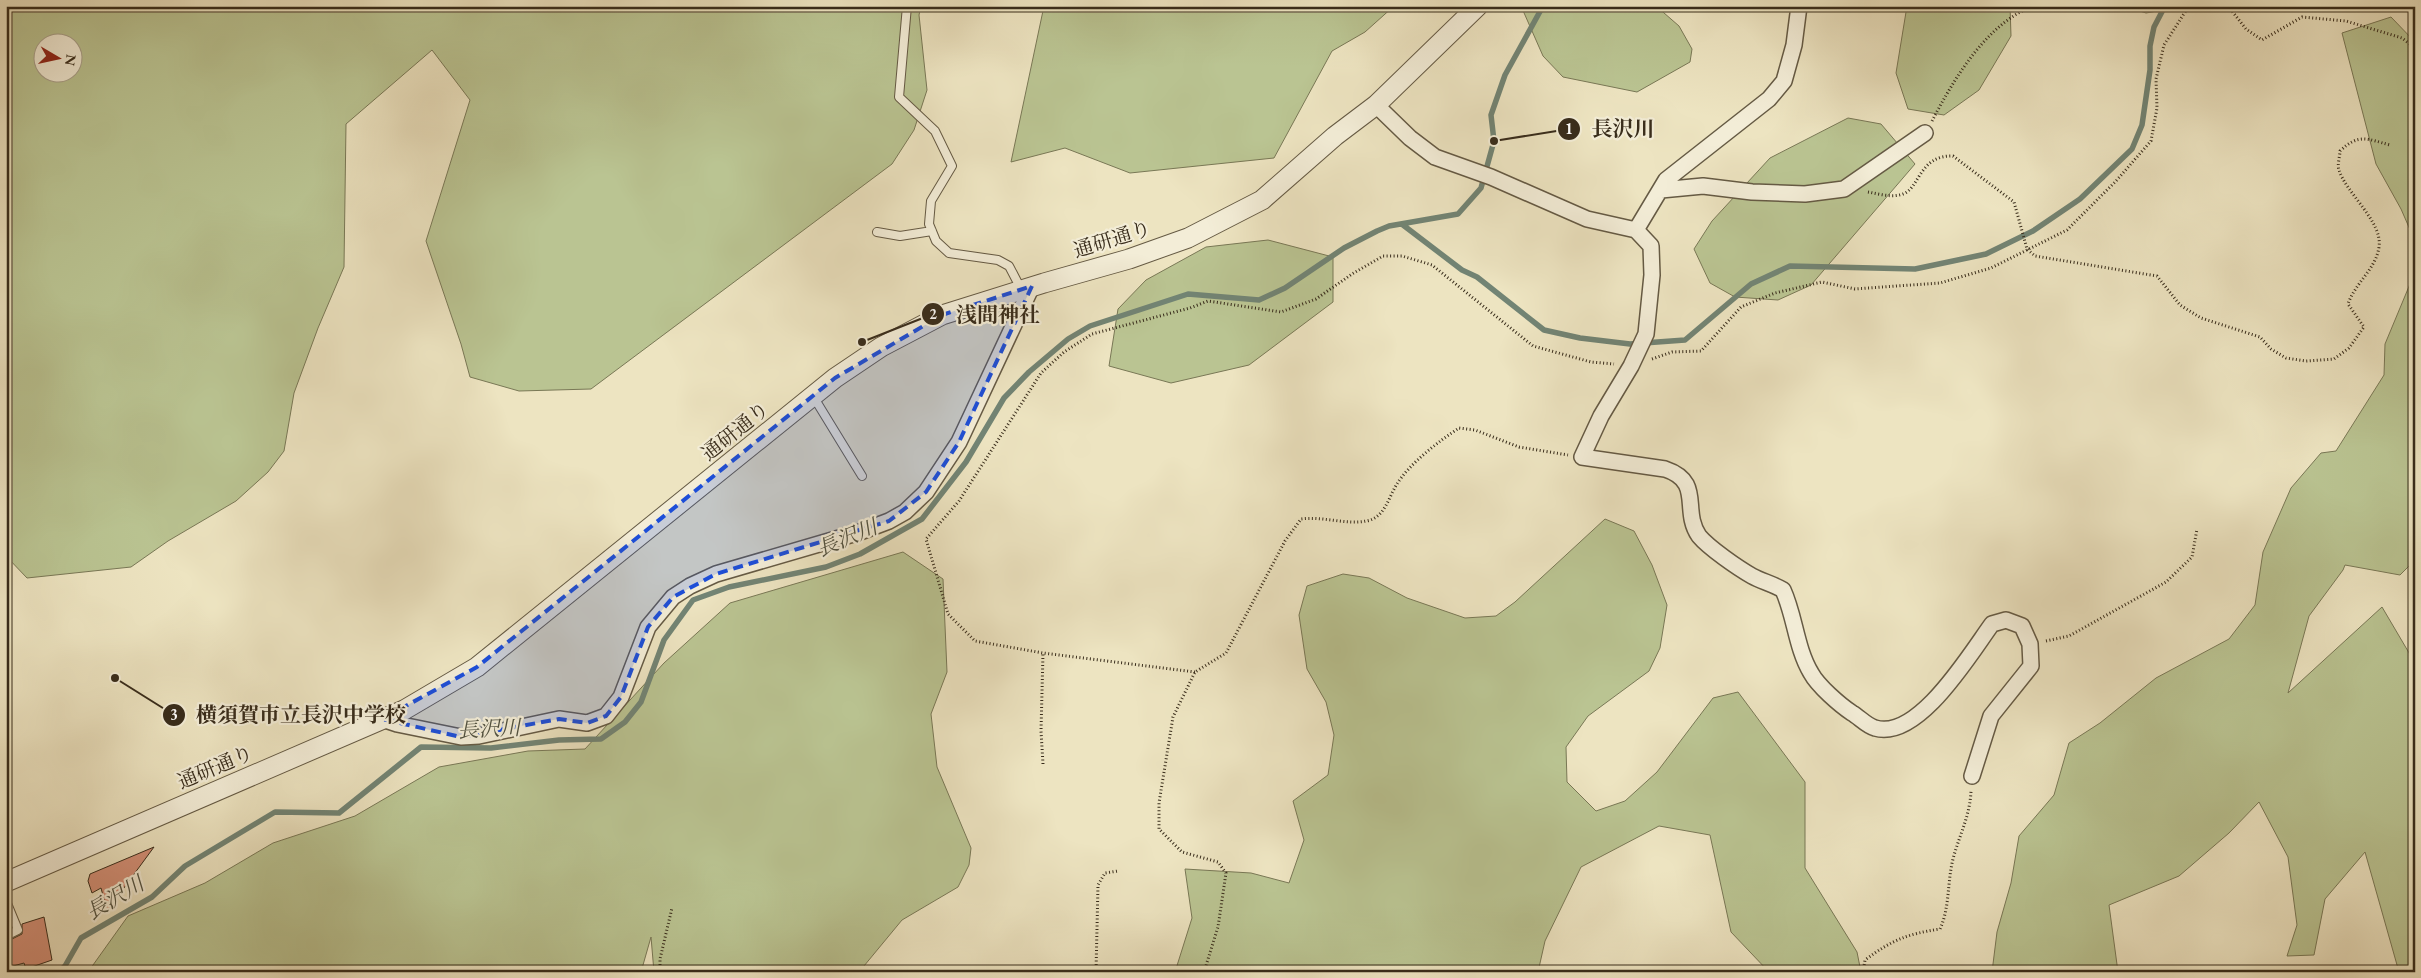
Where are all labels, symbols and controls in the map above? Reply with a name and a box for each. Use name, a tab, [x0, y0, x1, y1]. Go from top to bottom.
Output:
north arrow	[32, 32, 82, 82]
text: N	[61, 53, 81, 68]
callout: 長沢川	[1556, 111, 1664, 147]
text: 長沢川	[1592, 115, 1655, 142]
text: 1	[1565, 119, 1573, 138]
street label: 通研通り	[1070, 215, 1154, 263]
callout: 浅間神社	[921, 296, 1050, 332]
text: 浅間神社	[956, 301, 1040, 328]
text: 2	[929, 304, 937, 323]
street label: 通研通り	[696, 396, 774, 466]
water label: 長沢川	[813, 512, 883, 562]
callout: 横須賀市立長沢中学校	[161, 697, 416, 733]
text: 横須賀市立長沢中学校	[196, 701, 406, 728]
text: 3	[170, 705, 178, 724]
water label: 長沢川	[457, 713, 523, 744]
street label: 通研通り	[173, 739, 257, 795]
water label: 長沢川	[81, 869, 150, 925]

